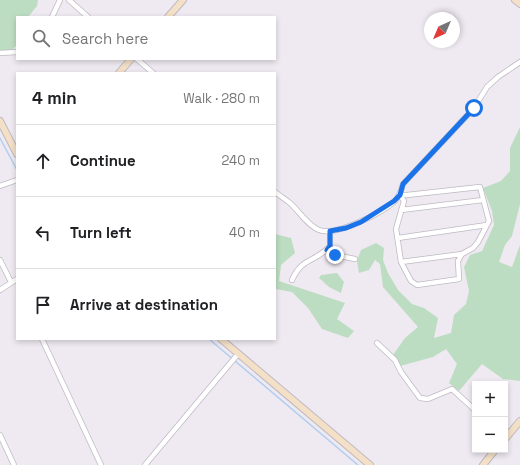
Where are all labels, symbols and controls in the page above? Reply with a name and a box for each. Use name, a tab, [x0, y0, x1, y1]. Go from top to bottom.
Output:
north arrow	[424, 12, 460, 48]
search box	[16, 16, 276, 60]
icon: search	[30, 27, 52, 49]
text: Search here	[62, 29, 148, 48]
text: 4 min	[32, 87, 77, 109]
text: Walk · 280 m	[183, 90, 260, 107]
route start	[465, 99, 483, 117]
icon: ahead	[32, 150, 54, 172]
text: Continue	[70, 151, 136, 170]
text: 240 m	[222, 152, 260, 169]
icon: left	[32, 222, 54, 244]
text: Turn left	[70, 223, 132, 242]
text: 40 m	[229, 224, 260, 241]
route end	[326, 246, 344, 264]
icon: arrive	[32, 294, 54, 316]
text: Arrive at destination	[70, 295, 218, 314]
map controls	[472, 381, 508, 453]
button: +	[472, 381, 508, 417]
button: −	[472, 417, 508, 453]

